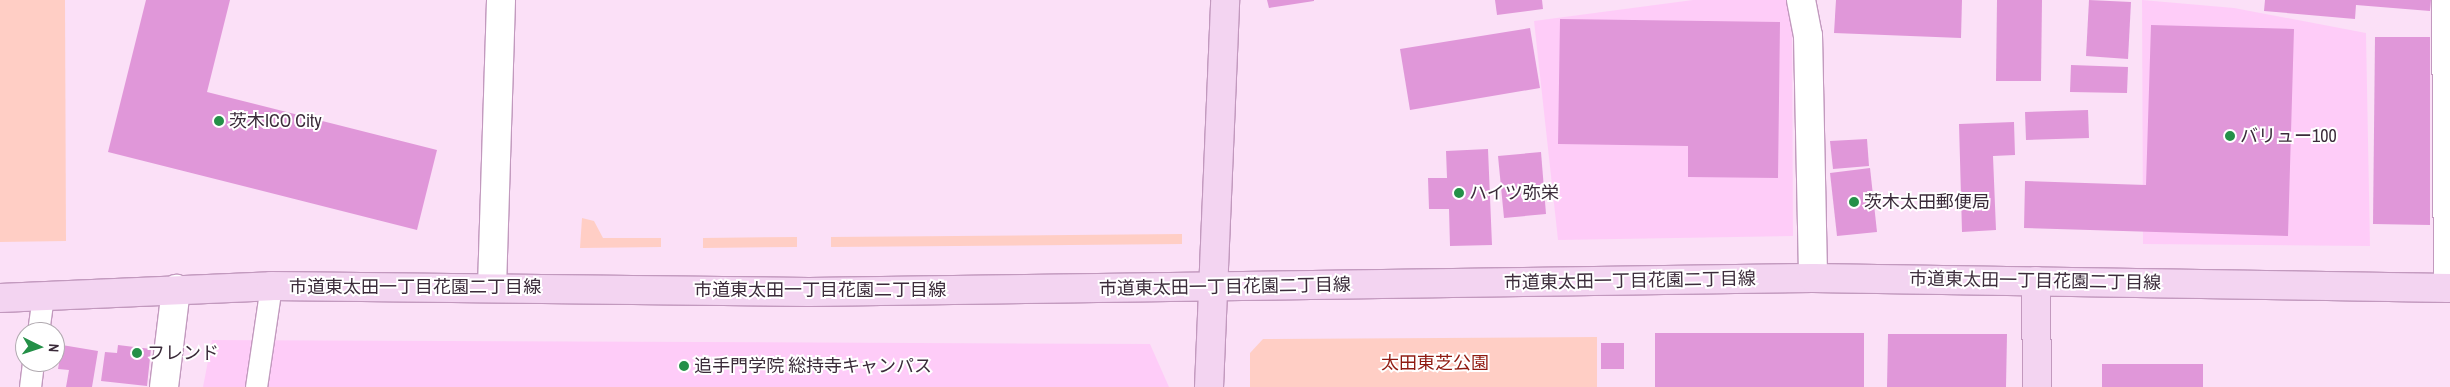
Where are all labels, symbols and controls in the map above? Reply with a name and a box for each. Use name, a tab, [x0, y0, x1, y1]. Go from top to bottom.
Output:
place label: 茨木ICO City	[229, 110, 322, 132]
marker: 茨木ICO City	[213, 115, 225, 127]
place label: バリュー100	[2240, 125, 2337, 147]
marker: バリュー100	[2224, 130, 2236, 142]
place label: ハイツ弥栄	[1469, 182, 1559, 204]
marker: ハイツ弥栄	[1453, 187, 1465, 199]
place label: 茨木太田郵便局	[1864, 191, 1990, 213]
marker: 茨木太田郵便局	[1848, 196, 1860, 208]
street label: 市道東太田一丁目花園二丁目線	[1504, 268, 1756, 294]
street label: 市道東太田一丁目花園二丁目線	[1909, 268, 2161, 294]
street label: 市道東太田一丁目花園二丁目線	[1099, 274, 1351, 300]
street label: 市道東太田一丁目花園二丁目線	[289, 276, 541, 298]
street label: 市道東太田一丁目花園二丁目線	[694, 279, 946, 301]
north arrow	[15, 322, 65, 372]
place label: フレンド	[147, 342, 219, 364]
text: N	[45, 343, 63, 353]
marker: フレンド	[131, 347, 143, 359]
park label: 太田東芝公園	[1381, 352, 1489, 374]
place label: 追手門学院 総持寺キャンパス	[694, 355, 932, 377]
marker: 追手門学院 総持寺キャンパス	[678, 360, 690, 372]

